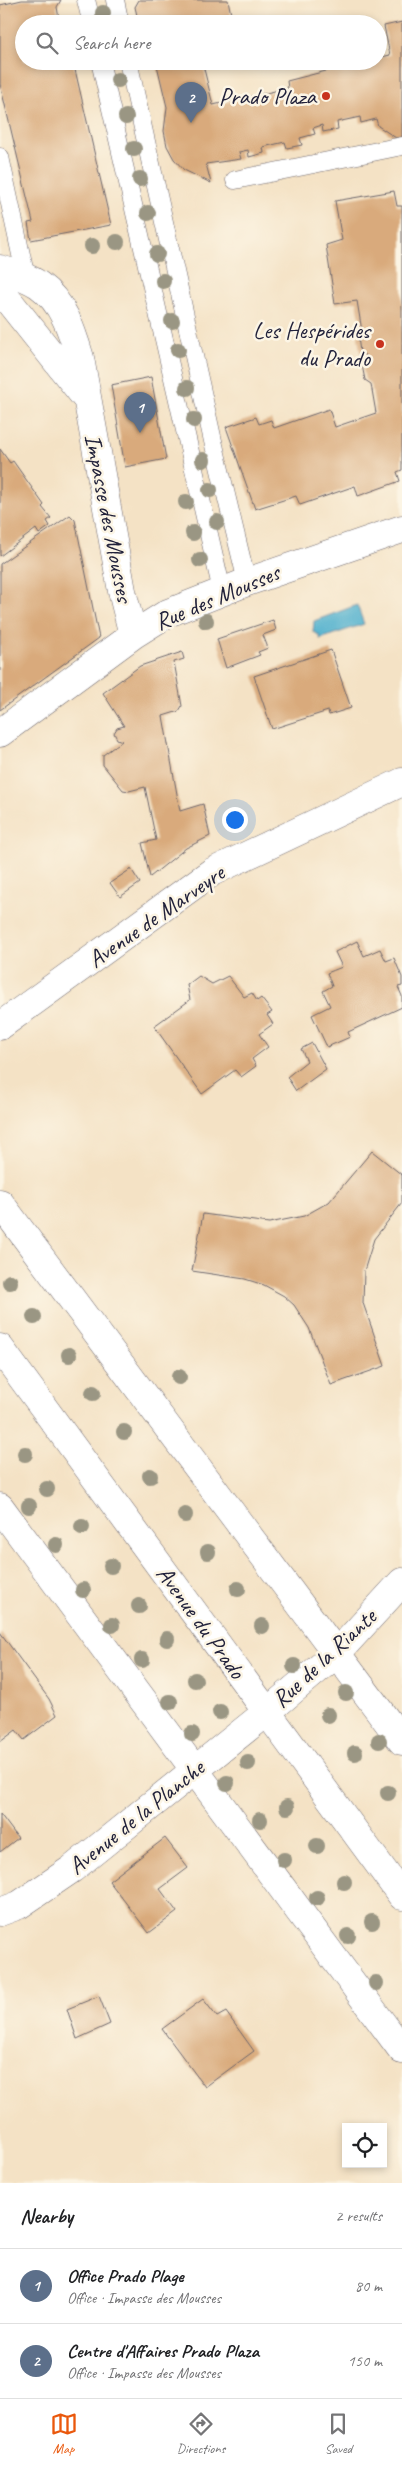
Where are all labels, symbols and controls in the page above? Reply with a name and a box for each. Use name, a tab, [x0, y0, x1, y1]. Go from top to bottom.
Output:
search box	[15, 15, 387, 70]
icon: search	[33, 29, 61, 57]
text: Search here	[73, 31, 150, 55]
place label: Prado Plaza	[219, 81, 317, 111]
pin: 2	[175, 82, 207, 123]
marker: Prado Plaza	[320, 90, 332, 102]
place label: Les Hespérides du Prado	[253, 315, 372, 373]
marker: Les Hespérides du Prado	[374, 338, 386, 350]
pin: 1	[124, 392, 156, 433]
street label: Impasse des Mousses	[78, 431, 140, 606]
street label: Rue des Mousses	[150, 557, 286, 637]
your location	[222, 807, 248, 833]
street label: Avenue de Marveyre	[82, 857, 232, 974]
street label: Avenue du Prado	[150, 1560, 253, 1686]
street label: Rue de la Riante	[266, 1601, 384, 1714]
street label: Avenue de la Planche	[62, 1752, 212, 1881]
map controls	[342, 2123, 387, 2168]
button: locate	[342, 2123, 387, 2168]
text: Nearby	[20, 2203, 73, 2229]
text: 2 results	[335, 2206, 382, 2226]
text: Office Prado Plage	[67, 2264, 184, 2288]
text: 1	[32, 2276, 40, 2296]
text: 80 m	[355, 2276, 382, 2296]
text: Office · Impasse des Mousses	[67, 2288, 221, 2308]
text: Centre d'Affaires Prado Plaza	[67, 2339, 259, 2363]
text: 2	[32, 2351, 40, 2371]
text: 150 m	[348, 2351, 382, 2371]
text: Office · Impasse des Mousses	[67, 2363, 221, 2383]
tab: Map	[50, 2410, 78, 2457]
tab: Directions	[177, 2410, 225, 2457]
tab: Saved	[324, 2410, 352, 2457]

